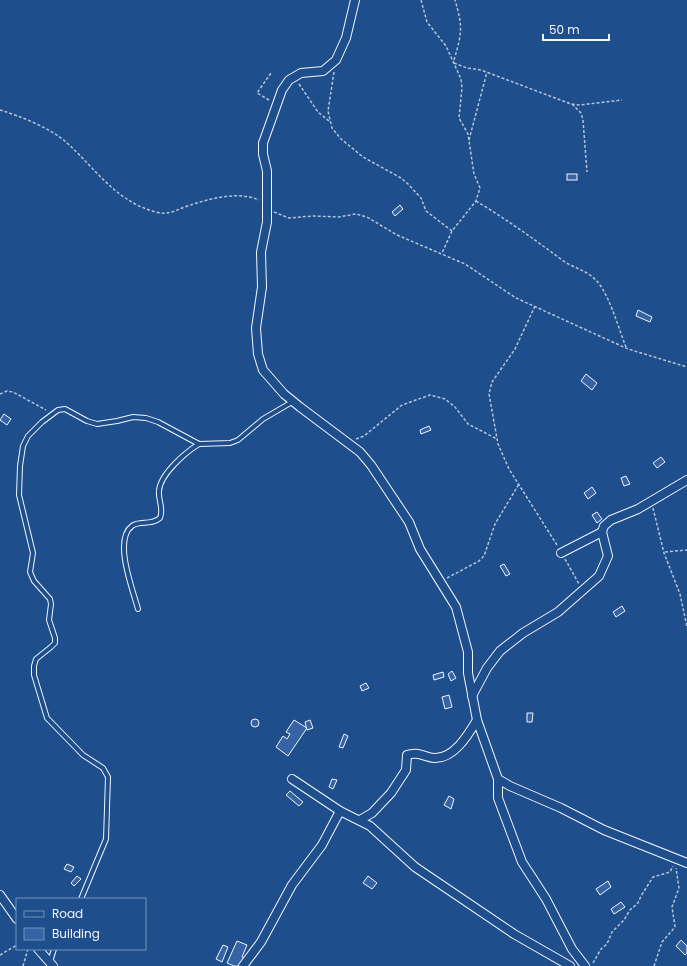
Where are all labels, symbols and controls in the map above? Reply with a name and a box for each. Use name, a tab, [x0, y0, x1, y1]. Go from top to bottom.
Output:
scale bar	[543, 16, 609, 42]
text: 50 m	[549, 21, 580, 38]
legend	[16, 898, 146, 950]
text: Road	[52, 905, 83, 922]
text: Building	[52, 925, 100, 942]

